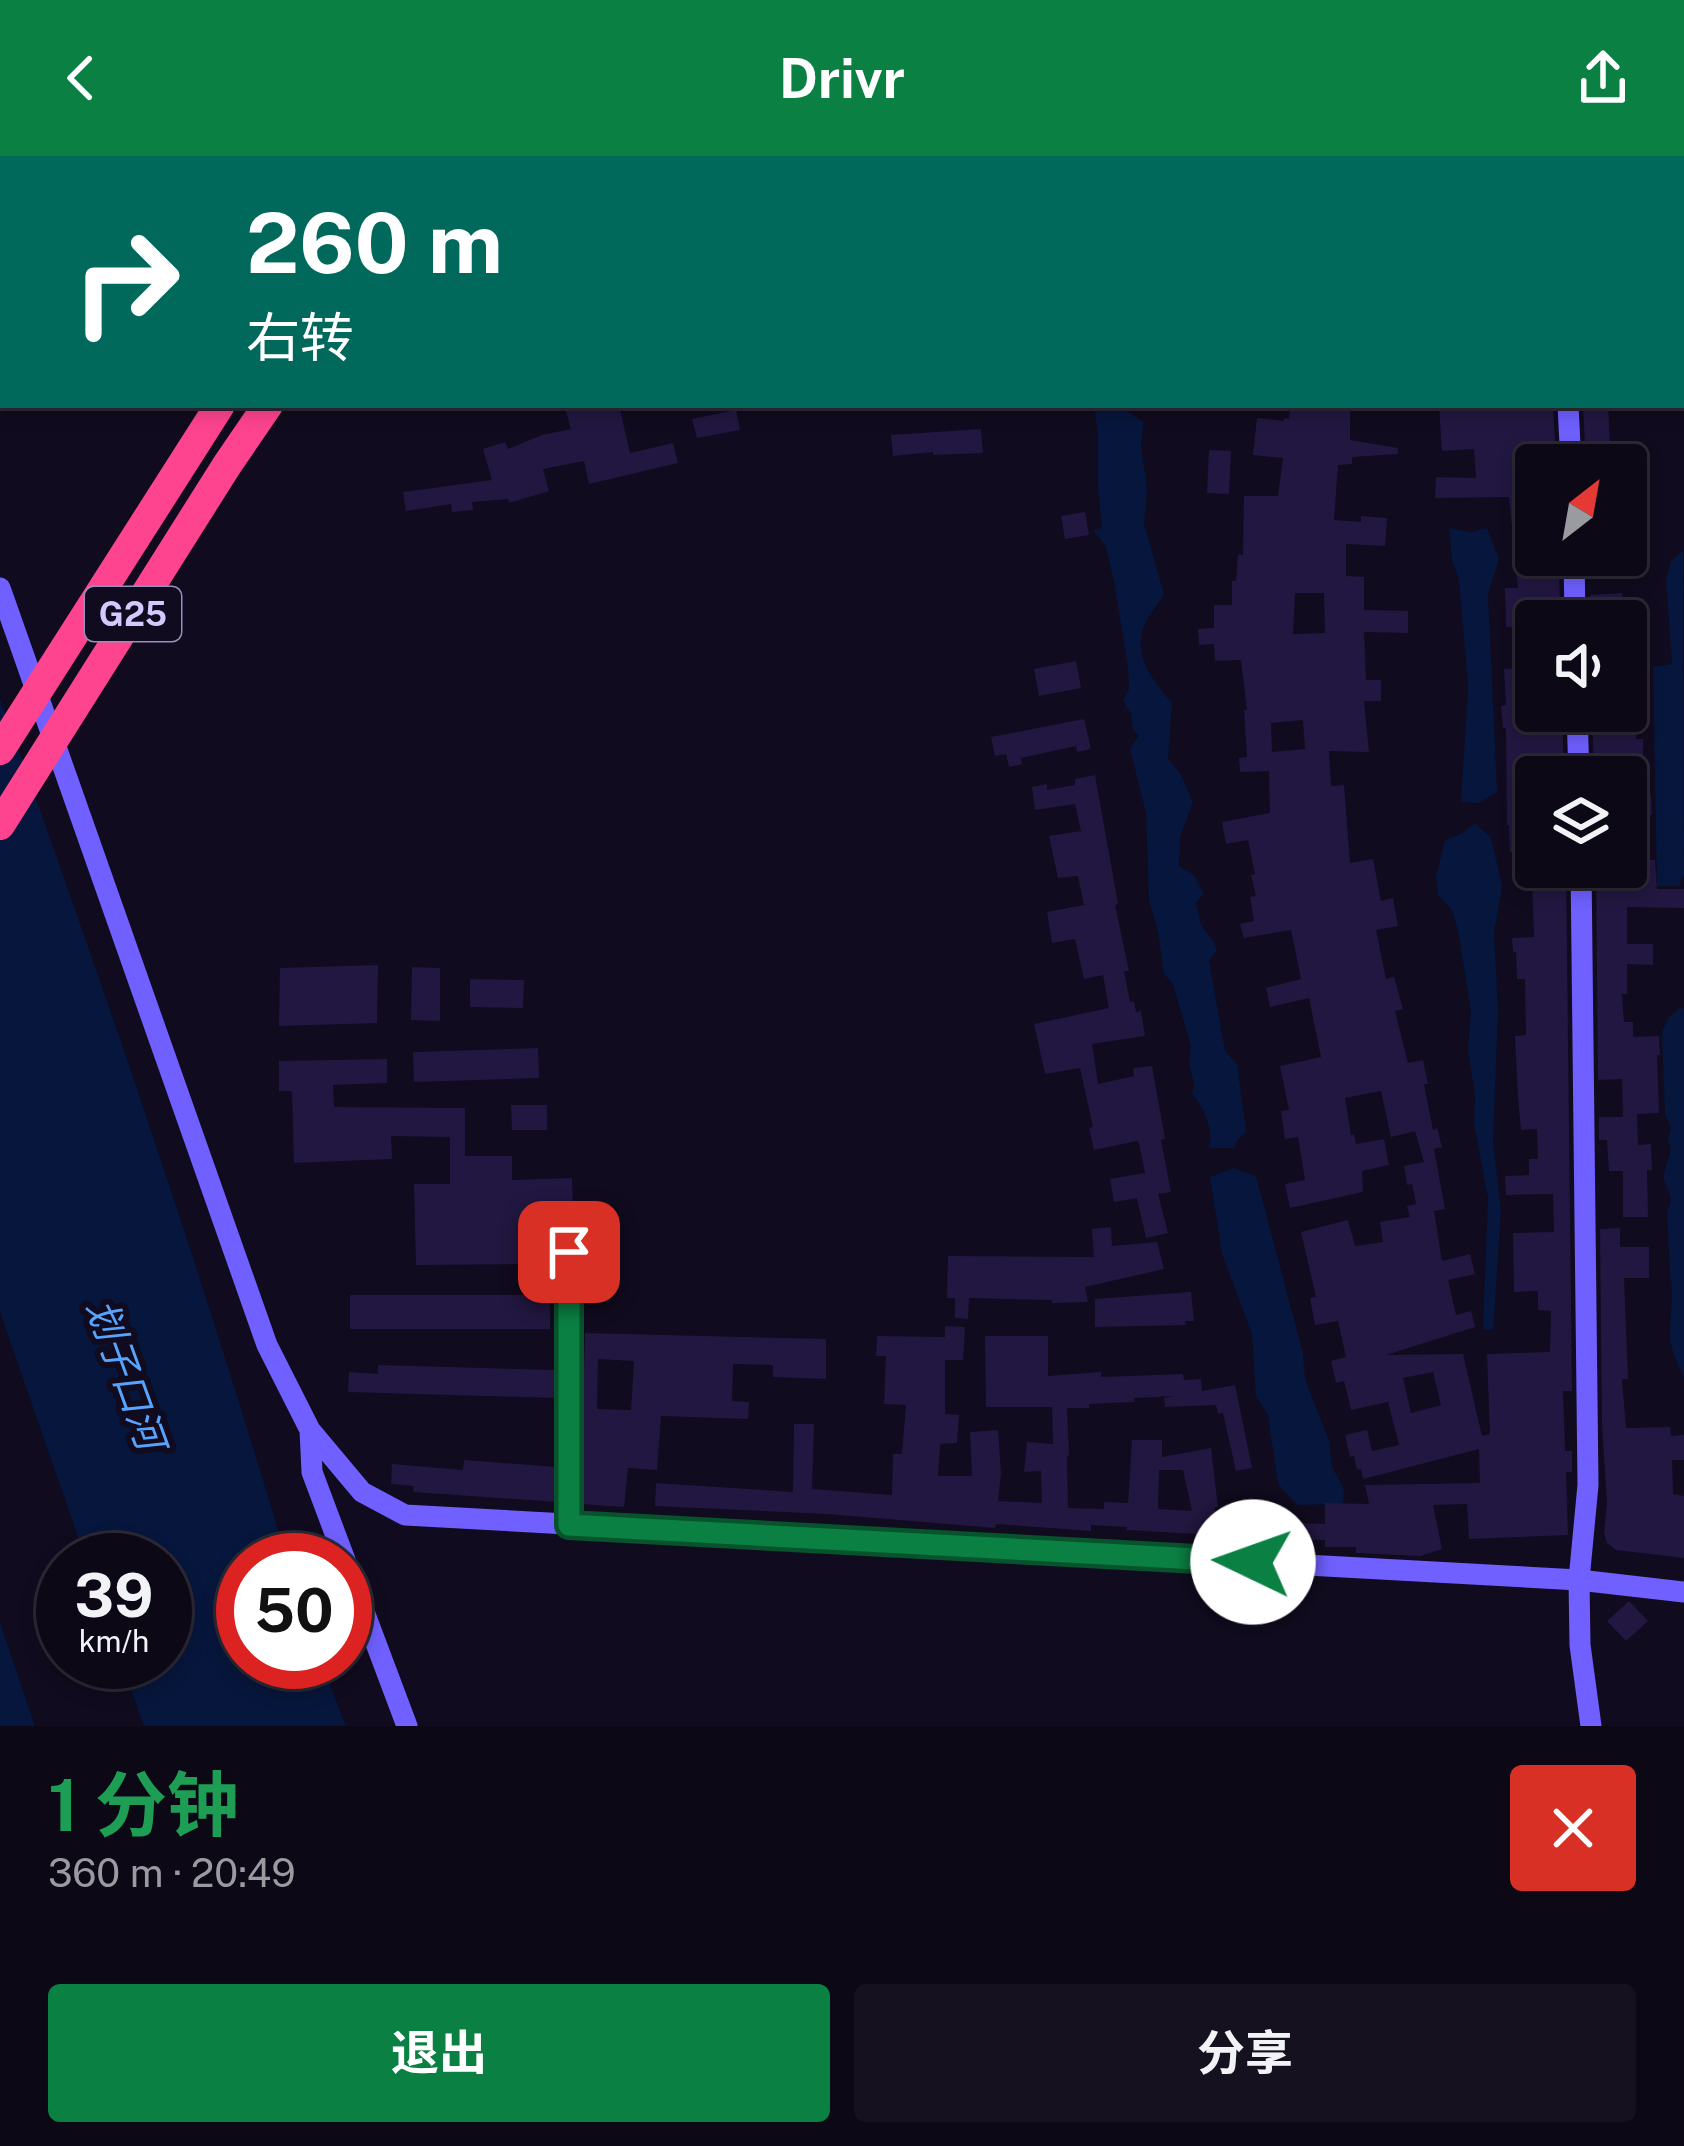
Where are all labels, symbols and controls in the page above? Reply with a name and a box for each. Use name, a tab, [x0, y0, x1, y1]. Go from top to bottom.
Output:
icon: back	[48, 45, 114, 111]
icon: share	[1570, 45, 1636, 111]
text: Drivr	[779, 47, 905, 110]
text: 260 m	[246, 193, 503, 292]
icon: right	[48, 204, 204, 360]
text: 右转	[246, 306, 354, 369]
north arrow	[1515, 444, 1647, 576]
map controls	[1515, 444, 1647, 888]
road number: G25	[85, 587, 181, 641]
button: sound	[1515, 600, 1647, 732]
button: layers	[1515, 756, 1647, 888]
pin	[518, 1201, 620, 1303]
icon: arrive	[536, 1219, 602, 1285]
water label: 划子口河	[78, 1293, 177, 1462]
position arrow	[1190, 1499, 1316, 1625]
speed limit sign: 50	[216, 1533, 372, 1689]
text: 39	[74, 1560, 154, 1631]
text: km/h	[79, 1623, 149, 1659]
text: 1 分钟	[48, 1763, 239, 1847]
button: close	[1510, 1765, 1636, 1891]
text: 360 m · 20:49	[48, 1850, 296, 1896]
button: 退出	[48, 1984, 830, 2122]
button: 分享	[854, 1984, 1636, 2122]

